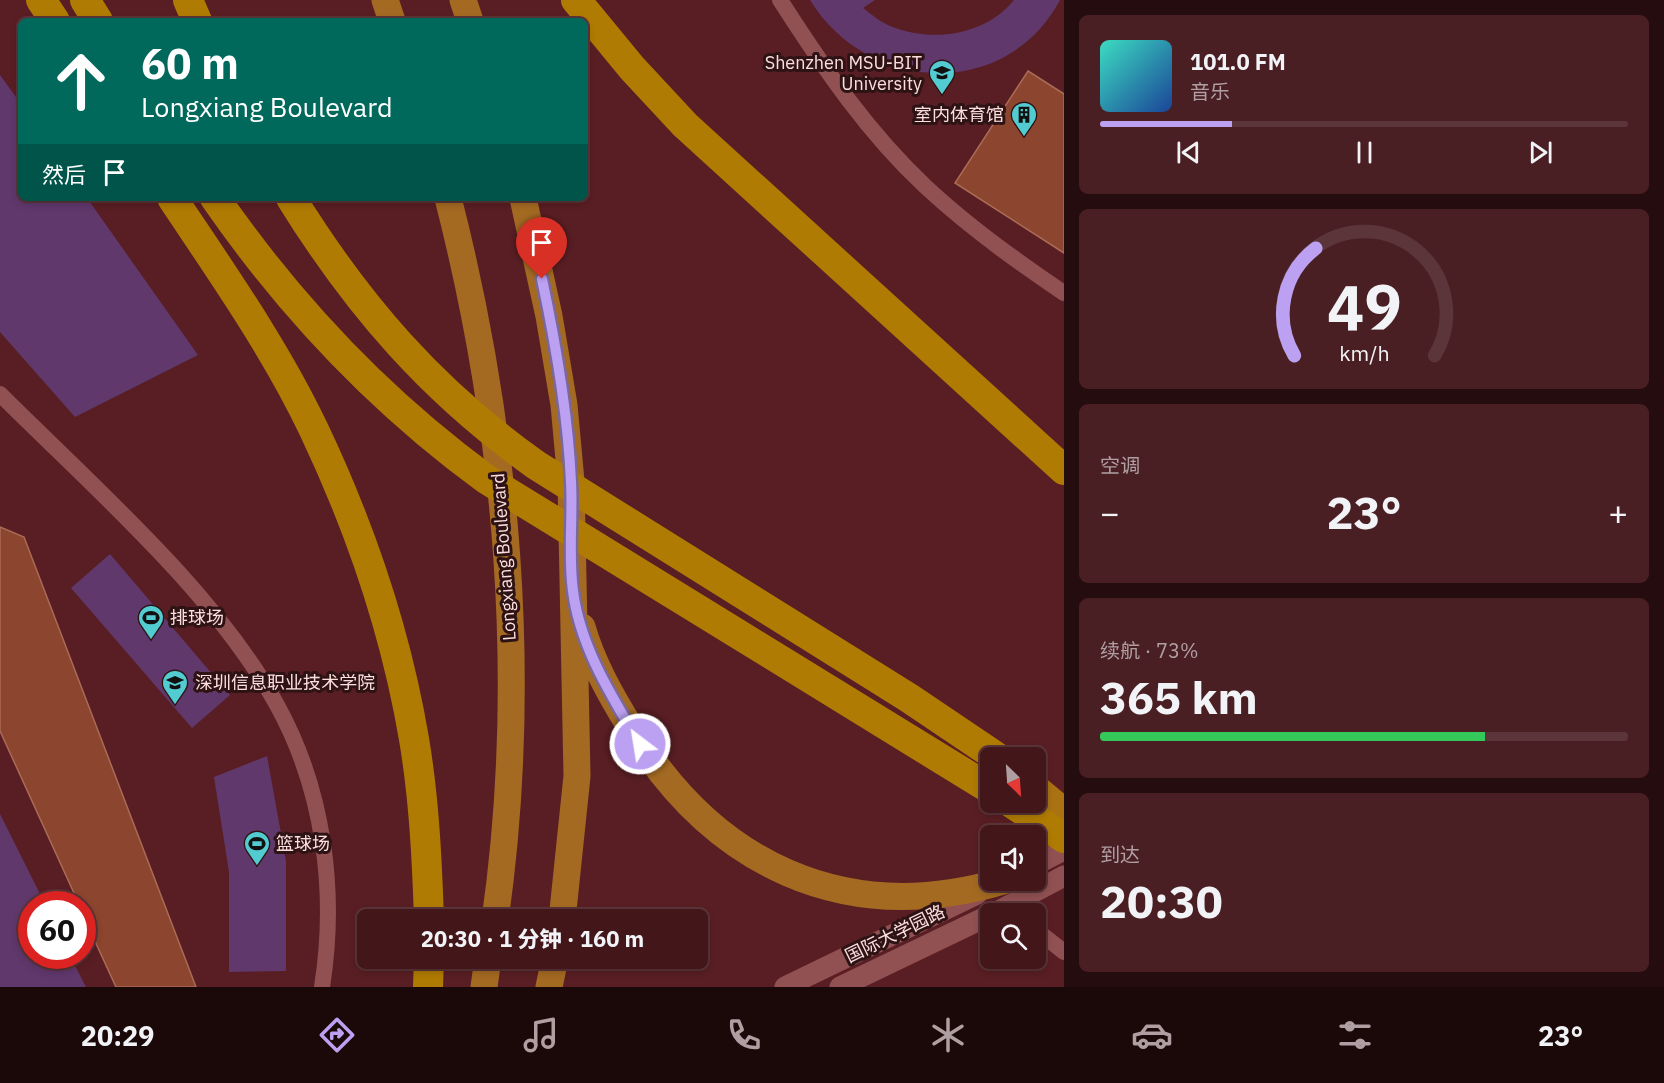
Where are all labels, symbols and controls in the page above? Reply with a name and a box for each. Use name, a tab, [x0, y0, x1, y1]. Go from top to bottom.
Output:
text: 60 m	[141, 36, 239, 91]
icon: ahead	[42, 42, 120, 120]
text: 101.0 FM	[1190, 47, 1286, 76]
place label: Shenzhen MSU-BIT University	[765, 51, 922, 95]
school or university icon: Shenzhen MSU-BIT University	[927, 58, 957, 96]
text: 音乐	[1190, 78, 1230, 105]
text: Longxiang Boulevard	[141, 89, 393, 124]
building icon: 室内体育馆	[1009, 100, 1039, 138]
place label: 室内体育馆	[914, 103, 1004, 126]
icon: previous	[1172, 136, 1205, 169]
icon: pause	[1348, 136, 1381, 169]
icon: next	[1524, 136, 1557, 169]
icon: arrive	[98, 156, 131, 189]
text: 然后	[42, 160, 86, 189]
pin	[516, 217, 567, 279]
icon: arrive	[525, 226, 558, 259]
text: 49	[1327, 266, 1401, 347]
text: km/h	[1339, 340, 1389, 368]
text: 空调	[1100, 452, 1140, 479]
street label: Longxiang Boulevard	[486, 473, 521, 642]
text: 23°	[1326, 483, 1402, 541]
text: −	[1100, 491, 1120, 534]
text: +	[1608, 491, 1628, 534]
sports icon: 排球场	[136, 603, 166, 641]
place label: 排球场	[170, 606, 224, 629]
text: 续航 · 73%	[1100, 637, 1199, 664]
school or university icon: 深圳信息职业技术学院	[160, 668, 190, 706]
text: 365 km	[1100, 668, 1258, 726]
place label: 深圳信息职业技术学院	[195, 671, 375, 694]
position arrow	[608, 712, 672, 776]
north arrow	[980, 747, 1046, 813]
map controls	[980, 747, 1046, 969]
button: sound	[980, 825, 1046, 891]
sports icon: 篮球场	[242, 829, 272, 867]
place label: 篮球场	[276, 832, 330, 855]
text: 到达	[1100, 841, 1140, 868]
text: 20:30	[1100, 872, 1223, 930]
speed limit sign: 60	[18, 891, 96, 969]
street label: 国际大学园路	[841, 900, 948, 968]
button: search	[980, 903, 1046, 969]
text: 20:30 · 1 分钟 · 160 m	[421, 924, 644, 953]
icon: directions	[316, 1014, 358, 1056]
icon: music	[520, 1014, 562, 1056]
icon: phone	[723, 1014, 765, 1056]
icon: climate	[927, 1014, 969, 1056]
icon: car	[1131, 1014, 1173, 1056]
icon: filters	[1334, 1014, 1376, 1056]
text: 20:29	[81, 1018, 155, 1053]
text: 23°	[1538, 1018, 1583, 1053]

